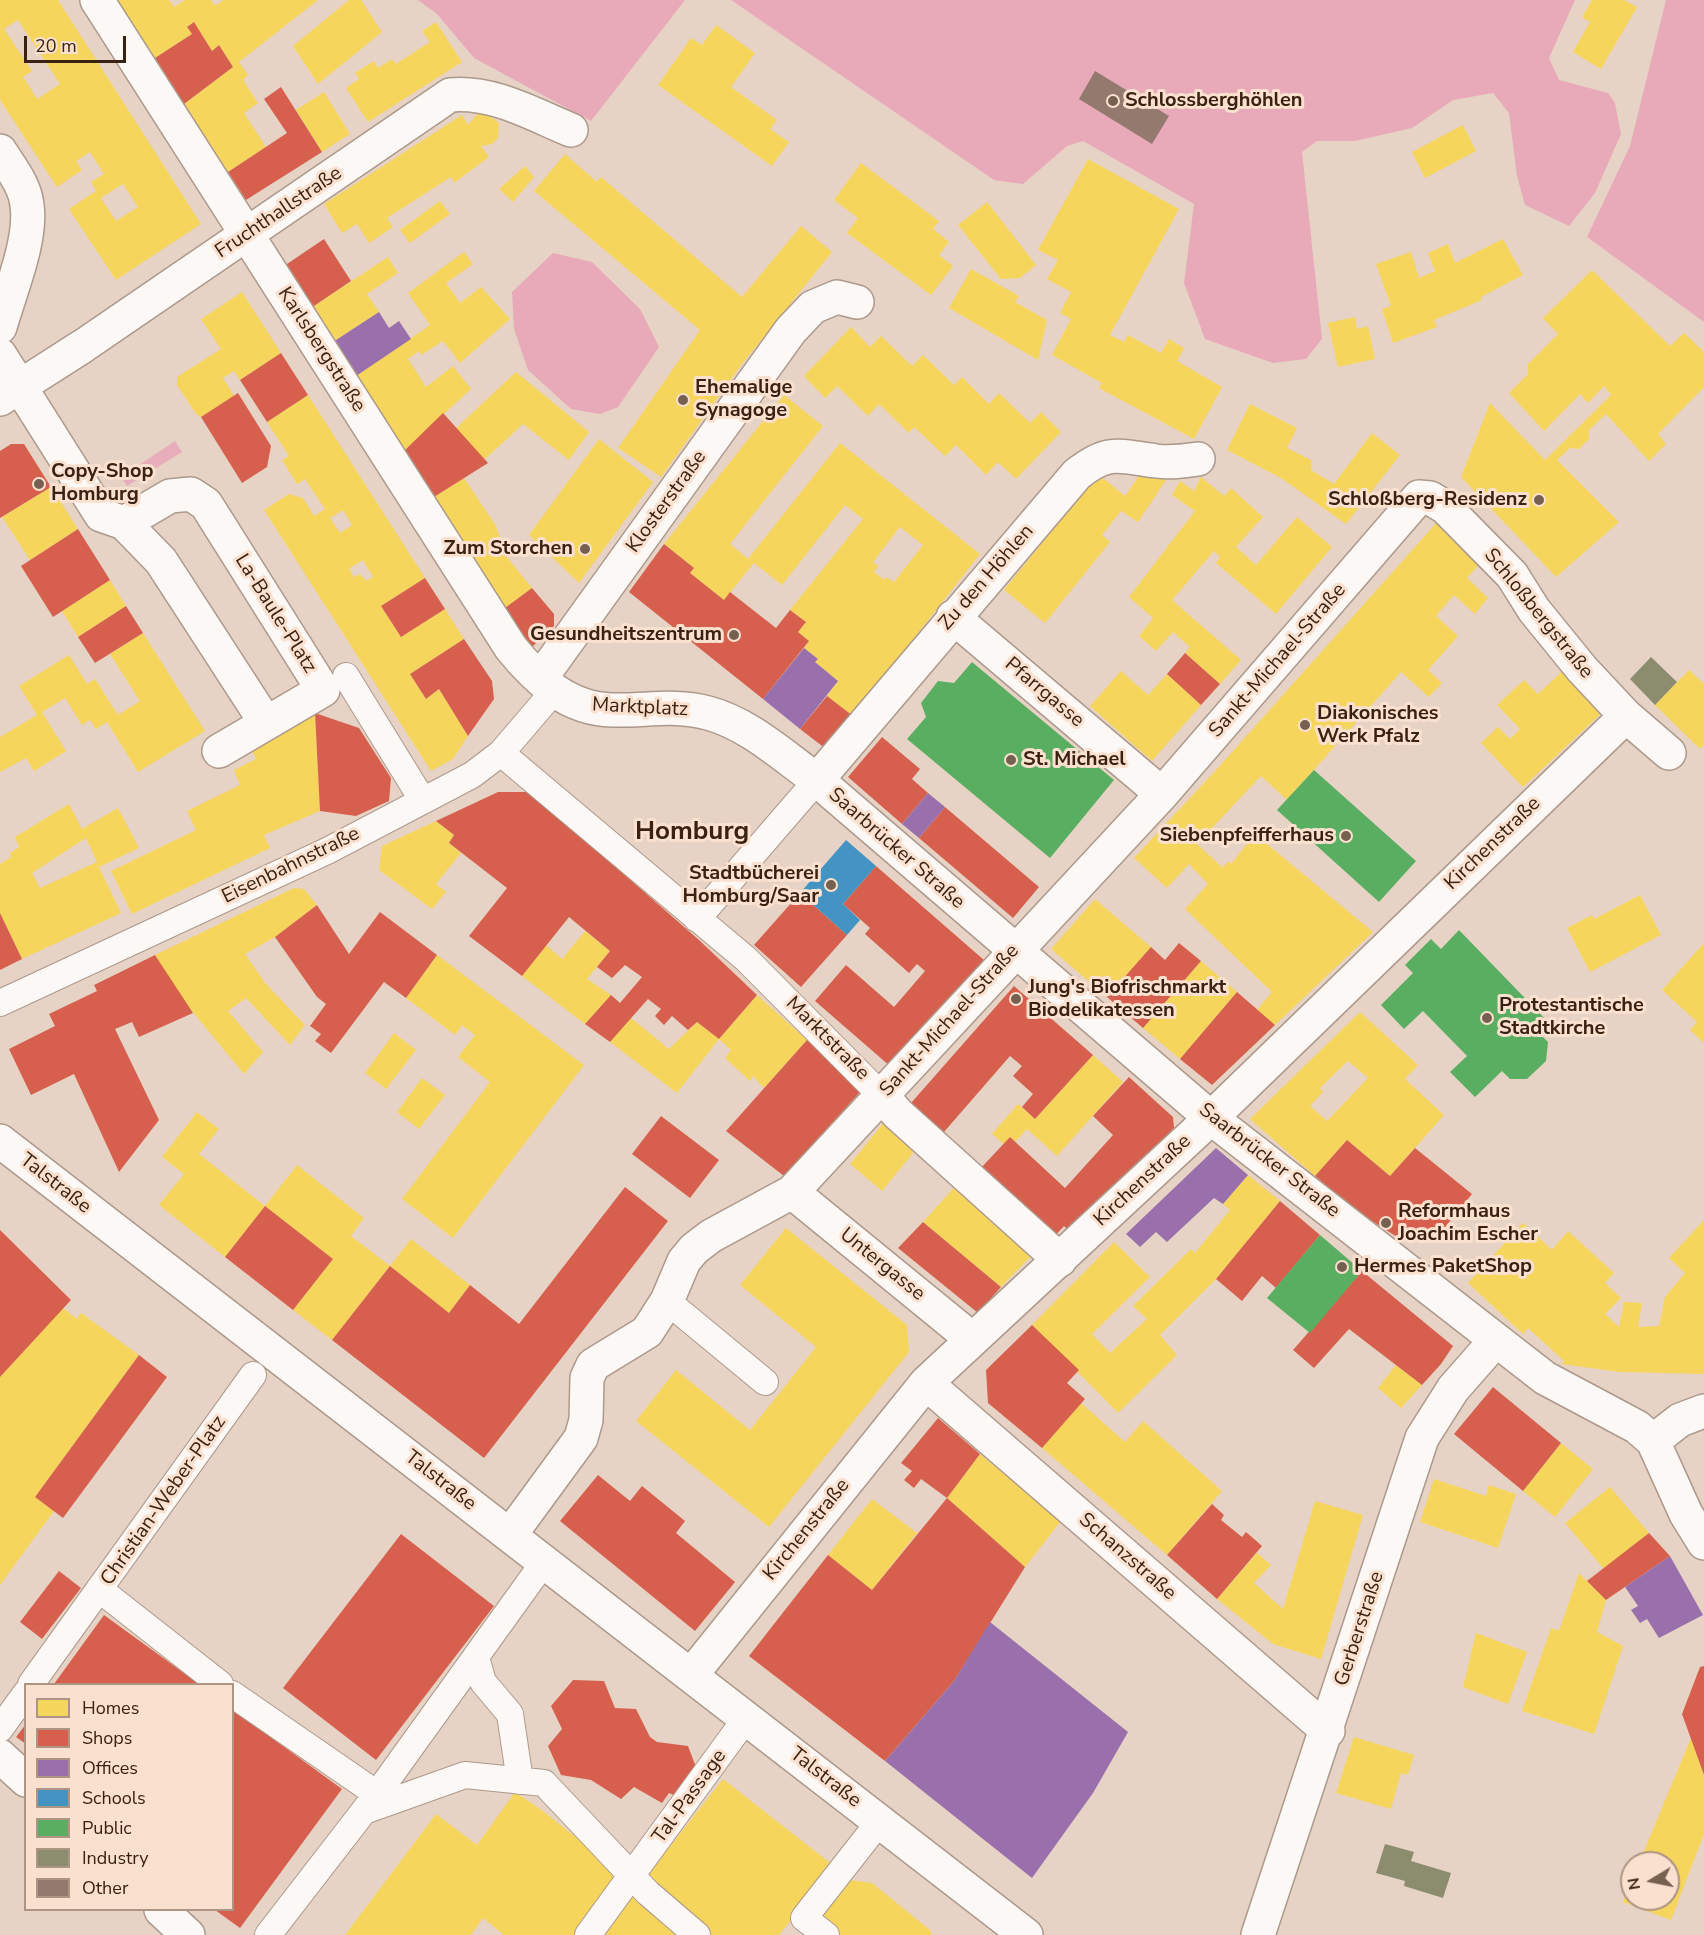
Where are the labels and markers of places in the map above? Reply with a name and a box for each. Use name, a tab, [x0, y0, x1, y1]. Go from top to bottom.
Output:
place label: Schlossberghöhlen	[1125, 89, 1302, 113]
marker: Schlossberghöhlen	[1106, 94, 1120, 108]
place label: Ehemalige Synagoge	[695, 376, 792, 423]
marker: Ehemalige Synagoge	[676, 393, 690, 407]
place label: Copy-Shop Homburg	[51, 460, 153, 507]
marker: Copy-Shop Homburg	[32, 477, 46, 491]
place label: Schloßberg-Residenz	[1328, 488, 1527, 512]
marker: Schloßberg-Residenz	[1532, 493, 1546, 507]
place label: Zum Storchen	[444, 537, 573, 561]
marker: Zum Storchen	[578, 542, 592, 556]
place label: Gesundheitszentrum	[530, 623, 722, 647]
marker: Gesundheitszentrum	[727, 628, 741, 642]
place label: Diakonisches Werk Pfalz	[1317, 702, 1439, 749]
marker: Diakonisches Werk Pfalz	[1298, 718, 1312, 732]
place label: St. Michael	[1023, 748, 1126, 772]
marker: St. Michael	[1004, 753, 1018, 767]
place label: Siebenpfeifferhaus	[1160, 824, 1334, 848]
marker: Siebenpfeifferhaus	[1339, 829, 1353, 843]
place label: Stadtbücherei Homburg/Saar	[683, 862, 819, 909]
marker: Stadtbücherei Homburg/Saar	[824, 878, 838, 892]
place label: Jung's Biofrischmarkt Biodelikatessen	[1028, 976, 1226, 1023]
marker: Jung's Biofrischmarkt Biodelikatessen	[1009, 992, 1023, 1006]
place label: Protestantische Stadtkirche	[1499, 994, 1644, 1041]
marker: Protestantische Stadtkirche	[1480, 1011, 1494, 1025]
place label: Reformhaus Joachim Escher	[1398, 1200, 1538, 1247]
marker: Reformhaus Joachim Escher	[1379, 1216, 1393, 1230]
place label: Hermes PaketShop	[1354, 1255, 1532, 1279]
marker: Hermes PaketShop	[1335, 1260, 1349, 1274]

